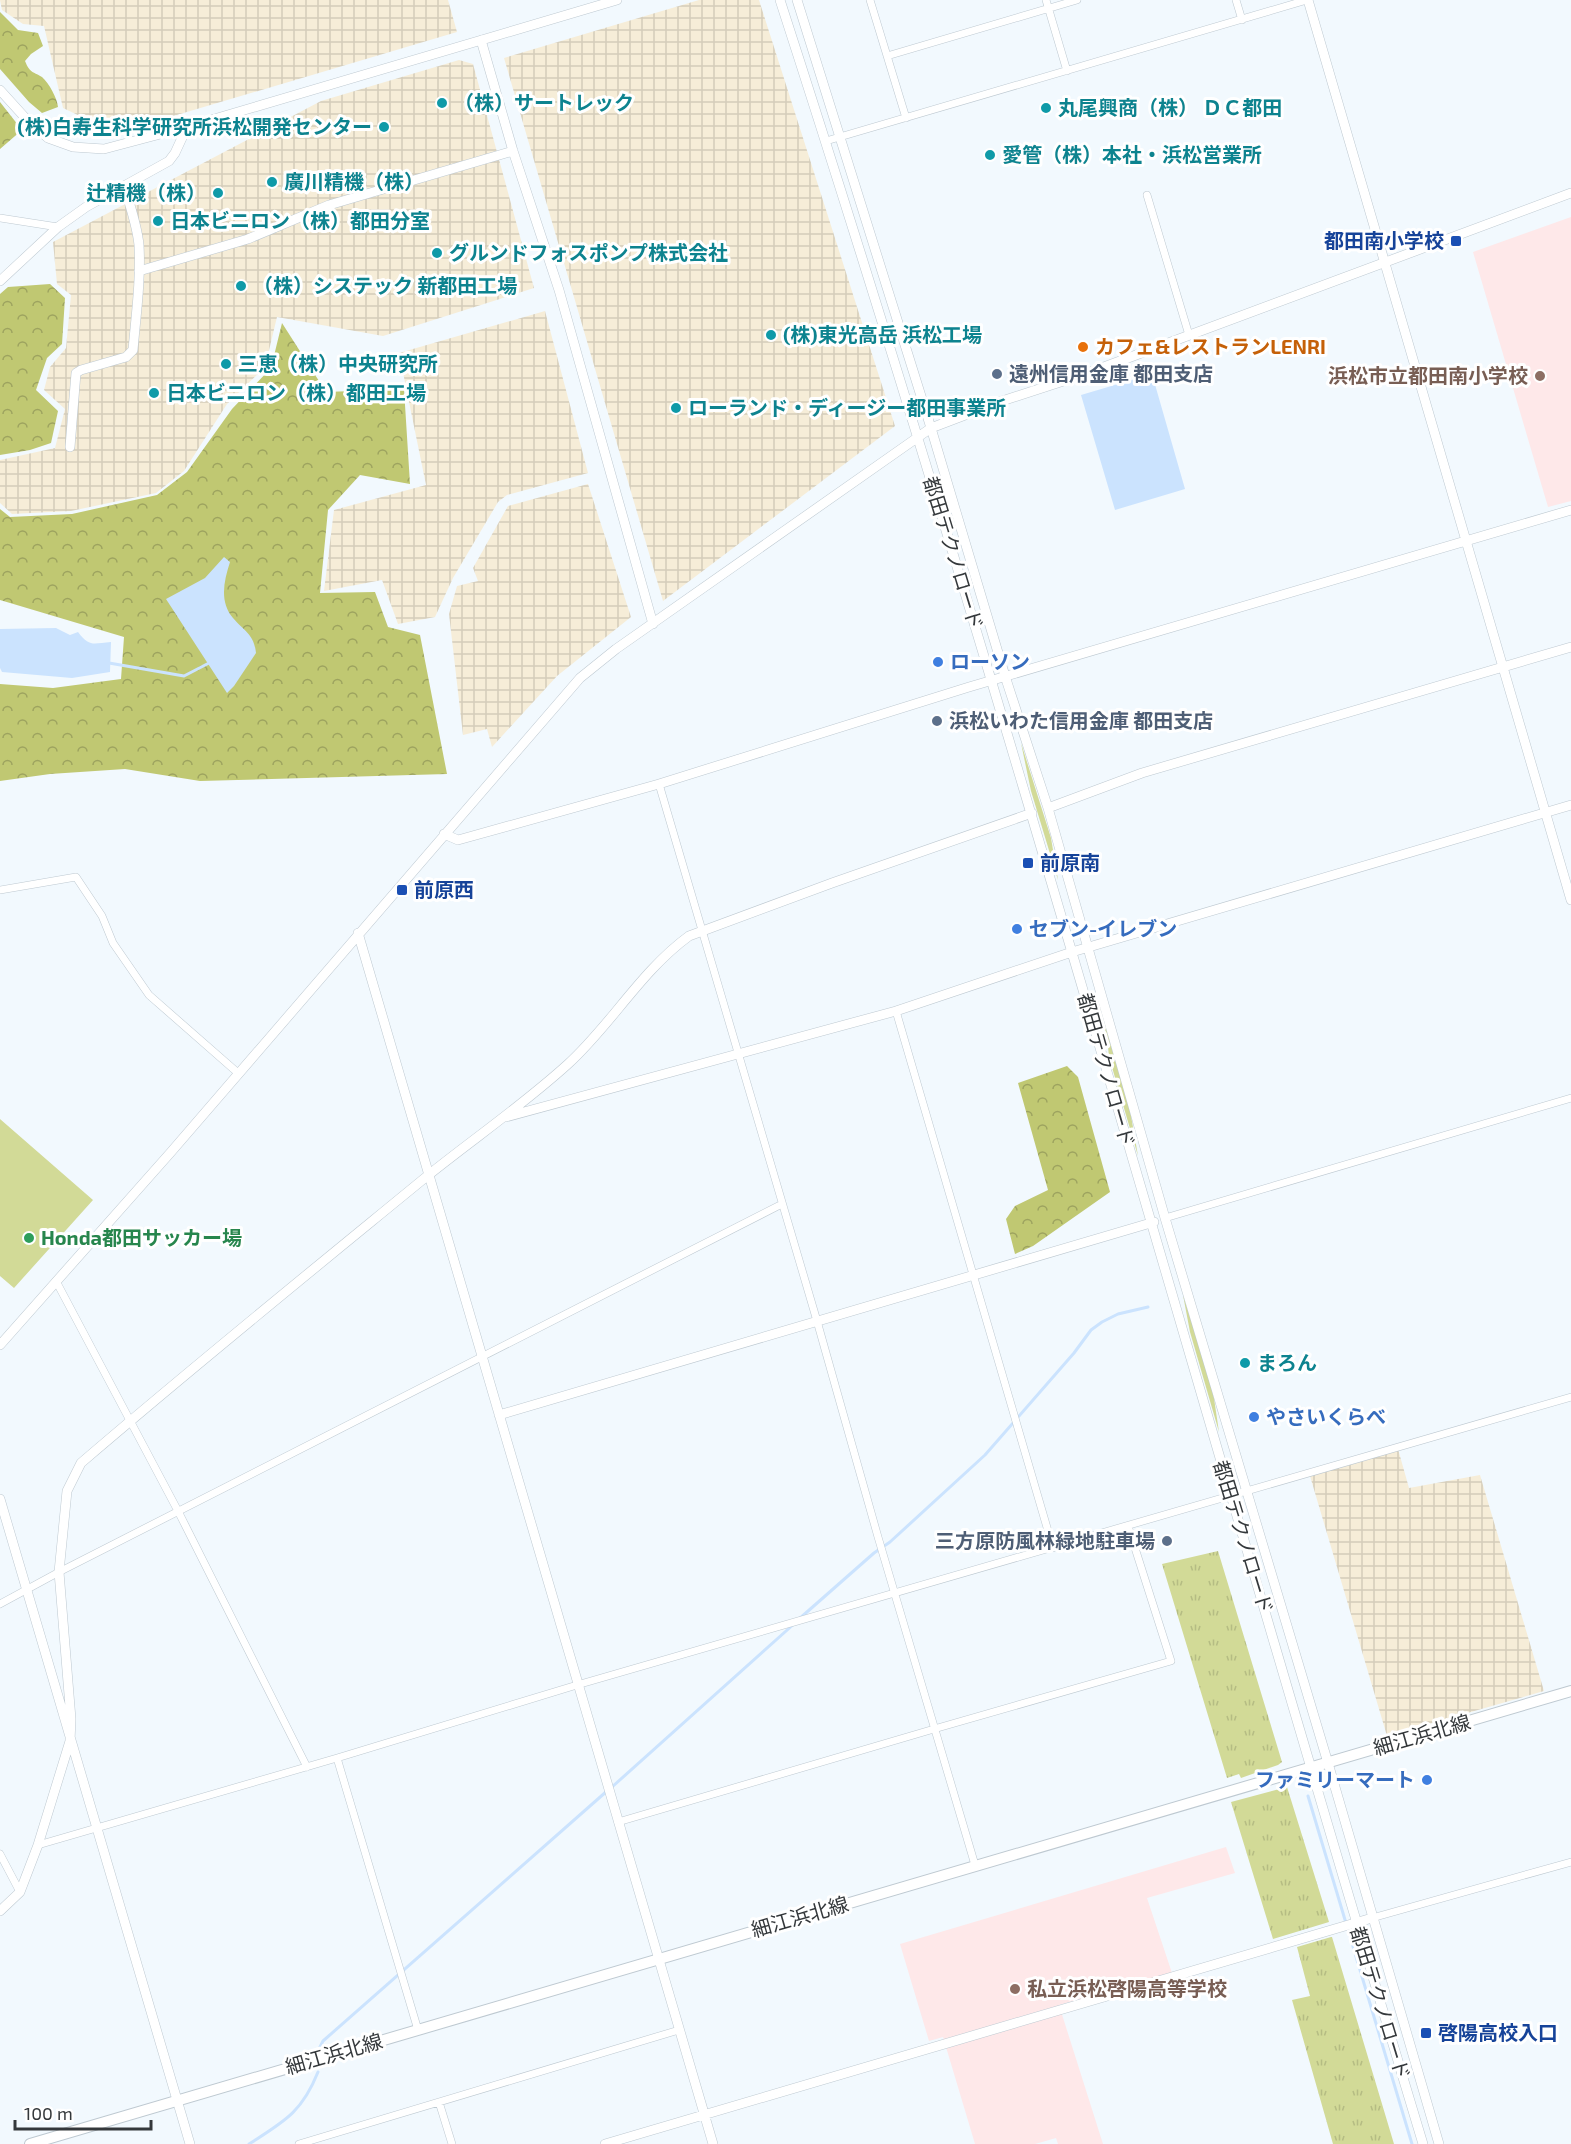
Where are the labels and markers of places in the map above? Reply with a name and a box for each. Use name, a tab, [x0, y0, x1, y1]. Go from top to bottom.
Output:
place label: （株）サートレック	[454, 90, 634, 114]
place label: 丸尾興商（株） ＤＣ都田	[1058, 95, 1282, 119]
marker: （株）サートレック	[435, 96, 449, 110]
marker: 丸尾興商（株） ＤＣ都田	[1039, 101, 1053, 115]
place label: (株)白寿生科学研究所浜松開発センター	[17, 114, 372, 138]
marker: (株)白寿生科学研究所浜松開発センター	[377, 120, 391, 134]
place label: 愛管（株）本社・浜松営業所	[1002, 142, 1262, 166]
marker: 愛管（株）本社・浜松営業所	[983, 148, 997, 162]
place label: 廣川精機（株）	[284, 169, 424, 193]
marker: 廣川精機（株）	[265, 175, 279, 189]
place label: 辻精機（株）	[86, 180, 206, 204]
marker: 辻精機（株）	[211, 186, 225, 200]
place label: 日本ビニロン（株）都田分室	[170, 208, 430, 232]
marker: 日本ビニロン（株）都田分室	[151, 214, 165, 228]
place label: 都田南小学校	[1324, 228, 1444, 252]
marker: 都田南小学校	[1449, 234, 1463, 248]
place label: グルンドフォスポンプ株式会社	[449, 240, 728, 264]
marker: グルンドフォスポンプ株式会社	[430, 246, 444, 260]
place label: （株）システック 新都田工場	[253, 273, 517, 297]
marker: （株）システック 新都田工場	[234, 279, 248, 293]
place label: (株)東光高岳 浜松工場	[783, 322, 982, 346]
marker: (株)東光高岳 浜松工場	[764, 328, 778, 342]
place label: カフェ&レストランLENRI	[1095, 334, 1326, 358]
marker: カフェ&レストランLENRI	[1076, 340, 1090, 354]
place label: 三恵（株）中央研究所	[238, 351, 438, 375]
marker: 三恵（株）中央研究所	[219, 357, 233, 371]
place label: 遠州信用金庫 都田支店	[1009, 361, 1213, 385]
place label: 浜松市立都田南小学校	[1328, 363, 1528, 387]
marker: 遠州信用金庫 都田支店	[990, 367, 1004, 381]
marker: 浜松市立都田南小学校	[1533, 369, 1547, 383]
place label: 日本ビニロン（株）都田工場	[166, 380, 426, 404]
marker: 日本ビニロン（株）都田工場	[147, 386, 161, 400]
place label: ローランド・ディージー都田事業所	[688, 395, 1006, 419]
marker: ローランド・ディージー都田事業所	[669, 401, 683, 415]
place label: ローソン	[950, 649, 1030, 673]
marker: ローソン	[931, 655, 945, 669]
place label: 浜松いわた信用金庫 都田支店	[949, 708, 1213, 732]
marker: 浜松いわた信用金庫 都田支店	[930, 714, 944, 728]
place label: 前原南	[1040, 850, 1100, 874]
marker: 前原南	[1021, 856, 1035, 870]
place label: 前原西	[414, 877, 474, 901]
marker: 前原西	[395, 883, 409, 897]
place label: セブン-イレブン	[1029, 916, 1177, 940]
marker: セブン-イレブン	[1010, 922, 1024, 936]
place label: Honda都田サッカー場	[41, 1225, 242, 1249]
marker: Honda都田サッカー場	[22, 1231, 36, 1245]
place label: まろん	[1257, 1350, 1317, 1374]
marker: まろん	[1238, 1356, 1252, 1370]
place label: やさいくらべ	[1266, 1404, 1386, 1428]
marker: やさいくらべ	[1247, 1410, 1261, 1424]
place label: 三方原防風林緑地駐車場	[935, 1528, 1155, 1552]
marker: 三方原防風林緑地駐車場	[1160, 1534, 1174, 1548]
place label: ファミリーマート	[1255, 1767, 1415, 1791]
marker: ファミリーマート	[1420, 1773, 1434, 1787]
place label: 私立浜松啓陽高等学校	[1027, 1976, 1227, 2000]
marker: 私立浜松啓陽高等学校	[1008, 1982, 1022, 1996]
place label: 啓陽高校入口	[1438, 2020, 1558, 2044]
marker: 啓陽高校入口	[1419, 2026, 1433, 2040]

